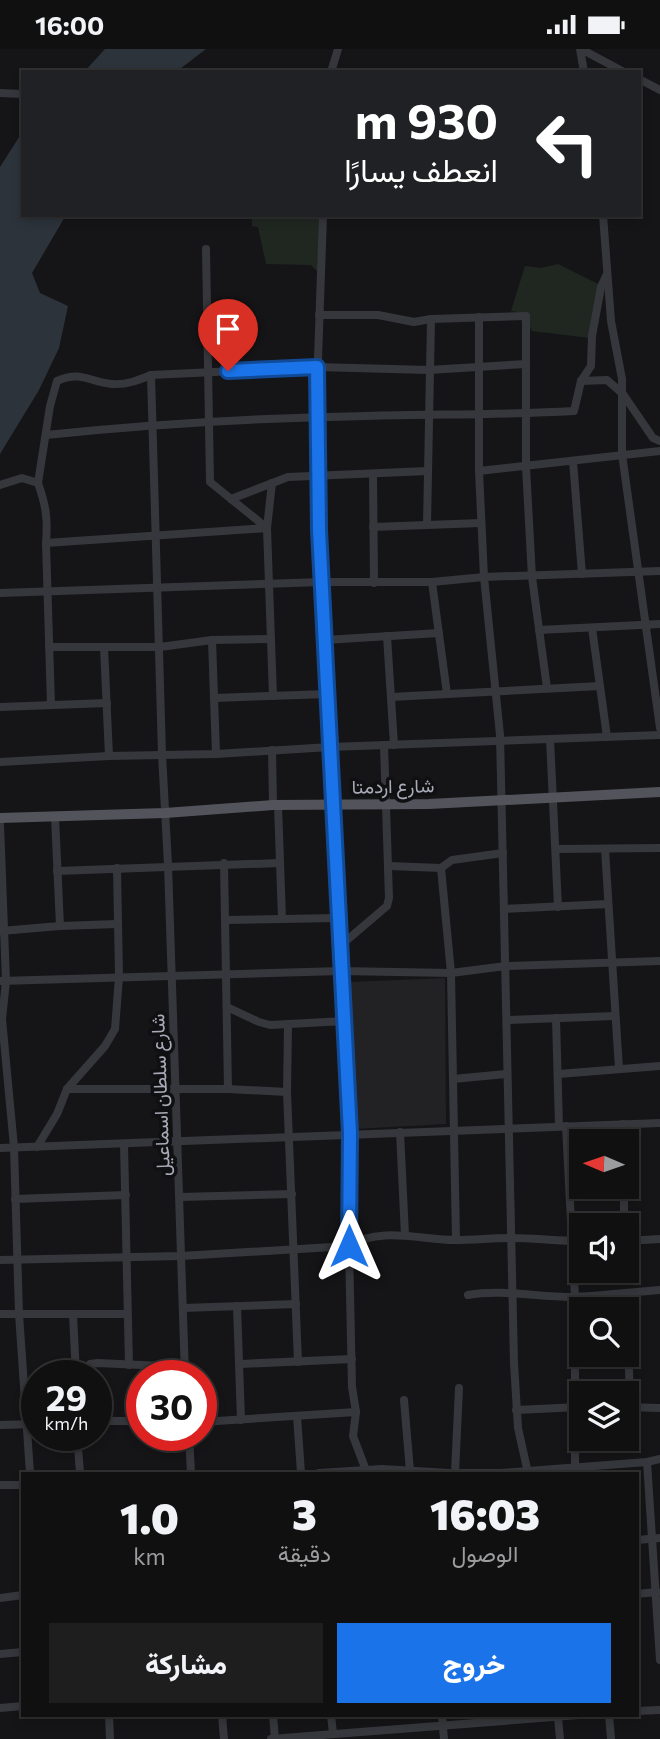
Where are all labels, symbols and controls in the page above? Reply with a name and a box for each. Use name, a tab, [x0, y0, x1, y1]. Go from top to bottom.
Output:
text: 16:00	[35, 9, 104, 40]
text: 930 m	[355, 89, 498, 149]
icon: left	[522, 98, 613, 189]
text: انعطف يسارًا	[344, 149, 498, 189]
pin	[198, 299, 258, 371]
icon: arrive	[209, 310, 247, 348]
street label: شارع اردمتا	[351, 773, 435, 800]
street label: شارع سلطان اسماعيل	[145, 1013, 176, 1177]
north arrow	[569, 1129, 639, 1199]
map controls	[569, 1129, 639, 1451]
position arrow	[312, 1209, 386, 1283]
button: sound	[569, 1213, 639, 1283]
button: search	[569, 1297, 639, 1367]
speed limit sign: 30	[126, 1360, 217, 1451]
text: 29	[46, 1375, 87, 1418]
button: layers	[569, 1381, 639, 1451]
text: km/h	[45, 1412, 88, 1434]
text: 3	[292, 1487, 317, 1539]
text: 16:03	[430, 1487, 540, 1539]
text: 1.0	[120, 1491, 179, 1543]
text: دقيقة	[278, 1539, 331, 1567]
text: الوصول	[452, 1539, 518, 1567]
text: km	[133, 1542, 166, 1570]
button: مشاركة	[49, 1623, 323, 1703]
button: خروج	[337, 1623, 611, 1703]

